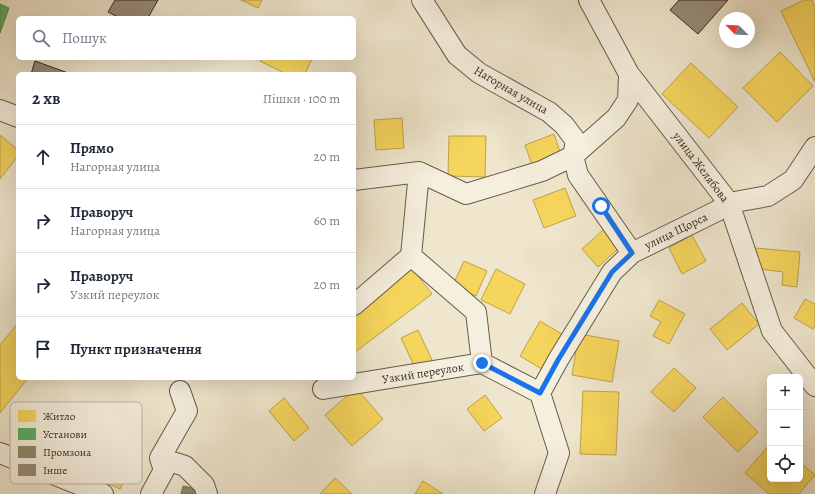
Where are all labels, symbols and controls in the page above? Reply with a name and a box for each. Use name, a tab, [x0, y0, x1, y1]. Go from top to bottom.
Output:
north arrow	[719, 12, 755, 48]
search box	[16, 16, 356, 60]
icon: search	[30, 27, 52, 49]
text: Пошук	[62, 28, 107, 48]
street label: Нагорная улица	[471, 62, 551, 118]
text: 2 хв	[32, 87, 60, 110]
text: Пішки · 100 m	[263, 90, 340, 107]
street label: улица Желябова	[669, 128, 733, 206]
text: Прямо	[70, 138, 114, 158]
icon: ahead	[32, 146, 54, 168]
text: 20 m	[314, 148, 340, 165]
text: Нагорная улица	[70, 158, 160, 175]
route start	[592, 197, 610, 215]
text: Праворуч	[70, 202, 133, 222]
street label: улица Щорса	[641, 209, 711, 254]
icon: right	[32, 210, 54, 232]
text: 60 m	[314, 212, 340, 229]
text: Нагорная улица	[70, 222, 160, 239]
text: Праворуч	[70, 266, 133, 286]
icon: right	[32, 274, 54, 296]
text: 20 m	[314, 276, 340, 293]
text: Узкий переулок	[70, 286, 159, 303]
icon: arrive	[32, 338, 54, 360]
text: Пункт призначення	[70, 339, 202, 359]
route end	[473, 354, 491, 372]
street label: Узкий переулок	[381, 359, 465, 387]
map controls	[767, 374, 803, 482]
button: +	[767, 374, 803, 410]
legend	[10, 402, 142, 484]
text: Житло	[43, 409, 76, 424]
button: −	[767, 410, 803, 446]
text: Установи	[43, 427, 87, 442]
text: Промзона	[43, 445, 92, 460]
button: locate	[767, 446, 803, 482]
text: Інше	[43, 463, 67, 478]

